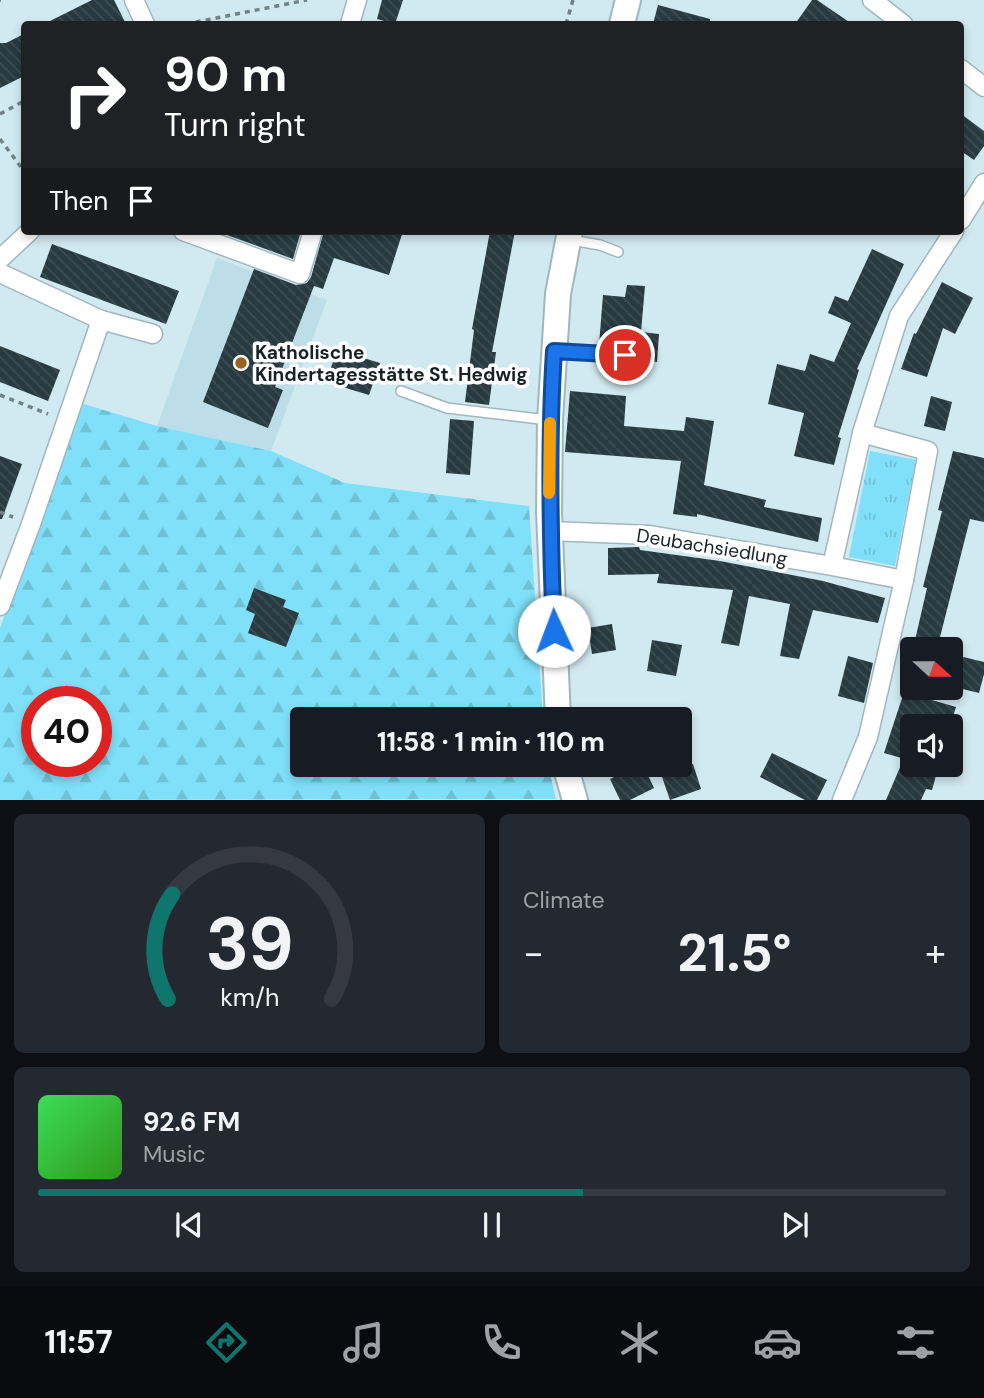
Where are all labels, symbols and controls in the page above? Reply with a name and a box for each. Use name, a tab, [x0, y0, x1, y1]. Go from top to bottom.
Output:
text: 90 m	[164, 42, 287, 106]
icon: right	[49, 49, 140, 140]
text: Turn right	[164, 104, 306, 146]
icon: arrive	[122, 182, 160, 220]
text: Then	[49, 184, 108, 218]
pin	[595, 325, 655, 385]
icon: arrive	[606, 336, 644, 374]
place label: Katholische Kindertagesstätte St. Hedwig	[255, 340, 528, 387]
marker: Katholische Kindertagesstätte St. Hedwig	[233, 355, 249, 371]
street label: Deubachsiedlung	[635, 523, 790, 571]
position arrow	[517, 594, 591, 668]
north arrow	[900, 637, 962, 700]
map controls	[900, 637, 963, 777]
speed limit sign: 40	[21, 686, 112, 777]
button: sound	[900, 714, 963, 777]
text: 11:58 · 1 min · 110 m	[377, 725, 605, 759]
text: Climate	[523, 885, 605, 915]
text: 39	[205, 898, 294, 993]
text: 21.5°	[677, 919, 792, 987]
text: −	[523, 928, 544, 978]
text: +	[925, 928, 946, 978]
text: km/h	[220, 981, 279, 1014]
text: 92.6 FM	[143, 1105, 240, 1139]
text: Music	[143, 1139, 206, 1169]
icon: previous	[170, 1206, 208, 1244]
icon: pause	[473, 1206, 511, 1244]
icon: next	[776, 1206, 814, 1244]
icon: directions	[202, 1318, 251, 1367]
icon: music	[339, 1318, 388, 1367]
icon: phone	[477, 1318, 526, 1367]
icon: climate	[615, 1318, 664, 1367]
icon: car	[753, 1318, 802, 1367]
icon: filters	[891, 1318, 940, 1367]
text: 11:57	[44, 1321, 113, 1363]

